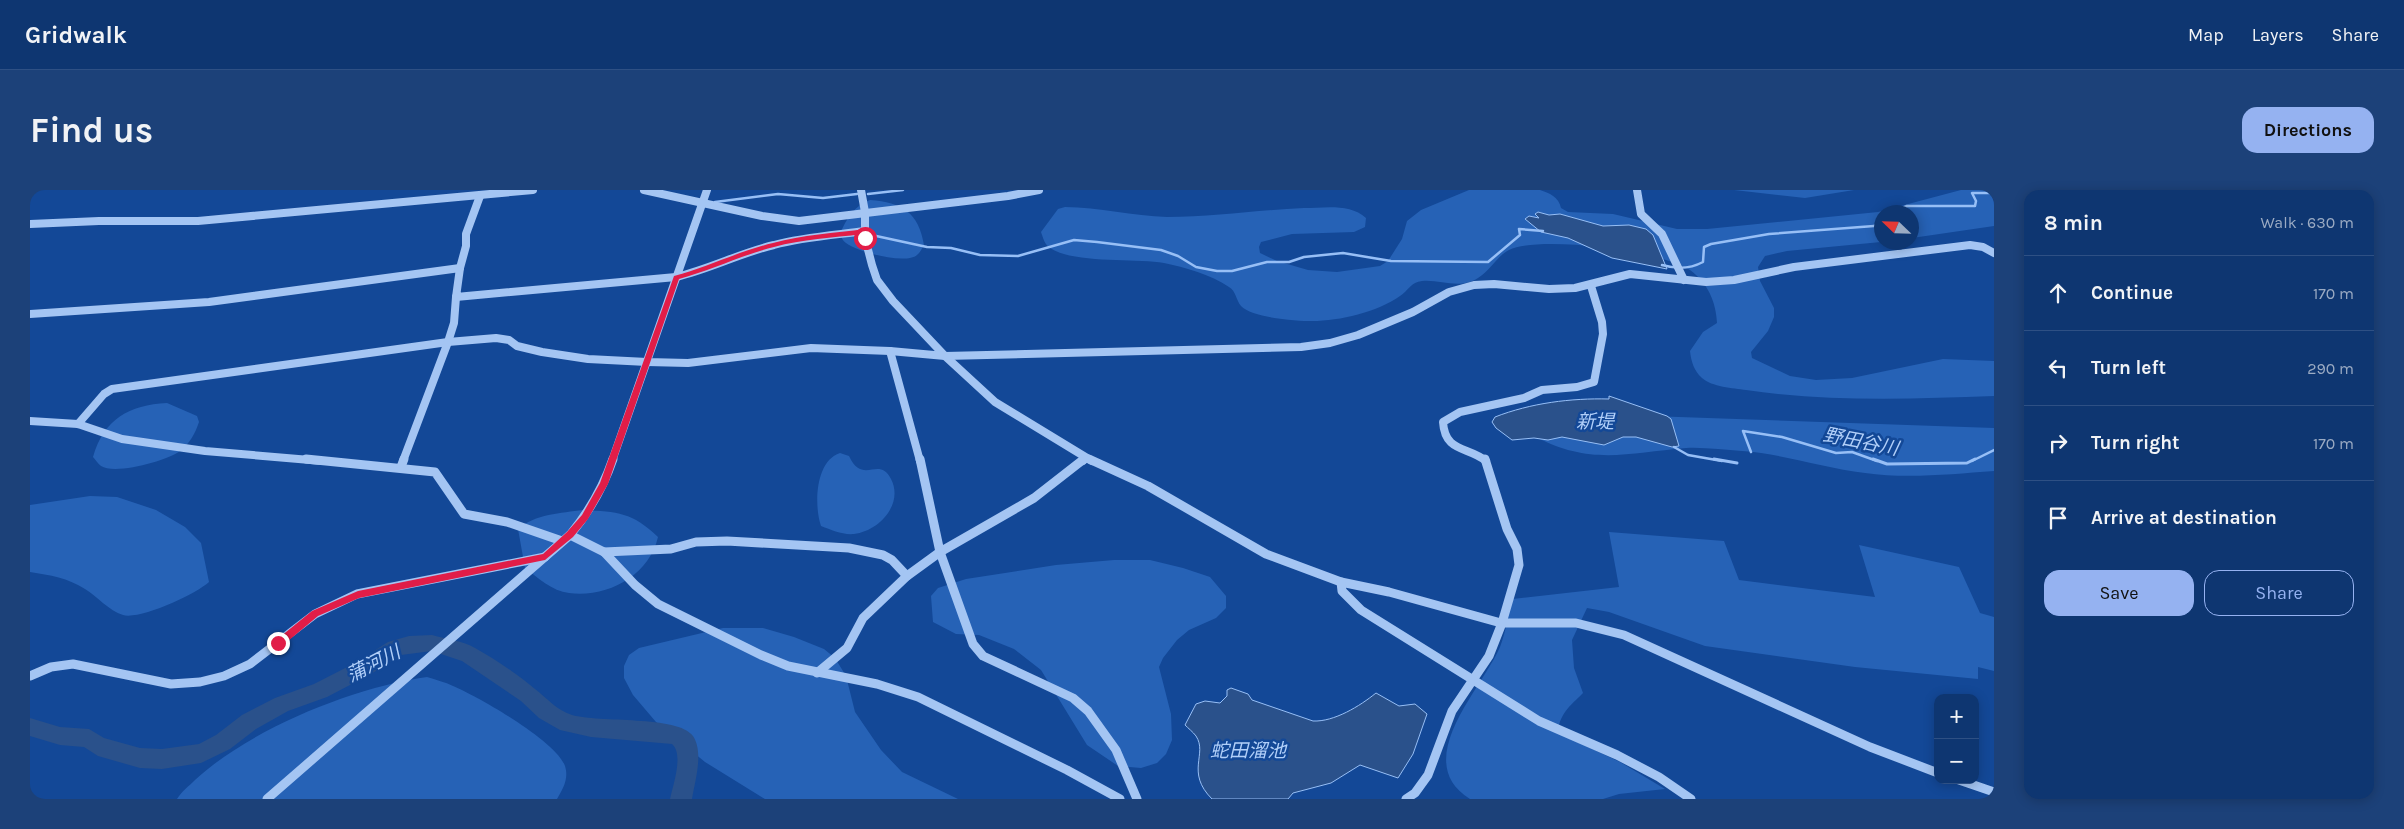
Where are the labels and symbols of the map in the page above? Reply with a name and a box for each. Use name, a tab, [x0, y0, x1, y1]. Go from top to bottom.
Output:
north arrow	[1874, 205, 1919, 250]
route start	[854, 227, 877, 250]
water label: 新堤	[1576, 411, 1616, 433]
water label: 野田谷川	[1821, 424, 1902, 460]
route end	[267, 632, 290, 655]
water label: 蒲河川	[343, 640, 406, 687]
water label: 蛇田溜池	[1210, 740, 1288, 762]

